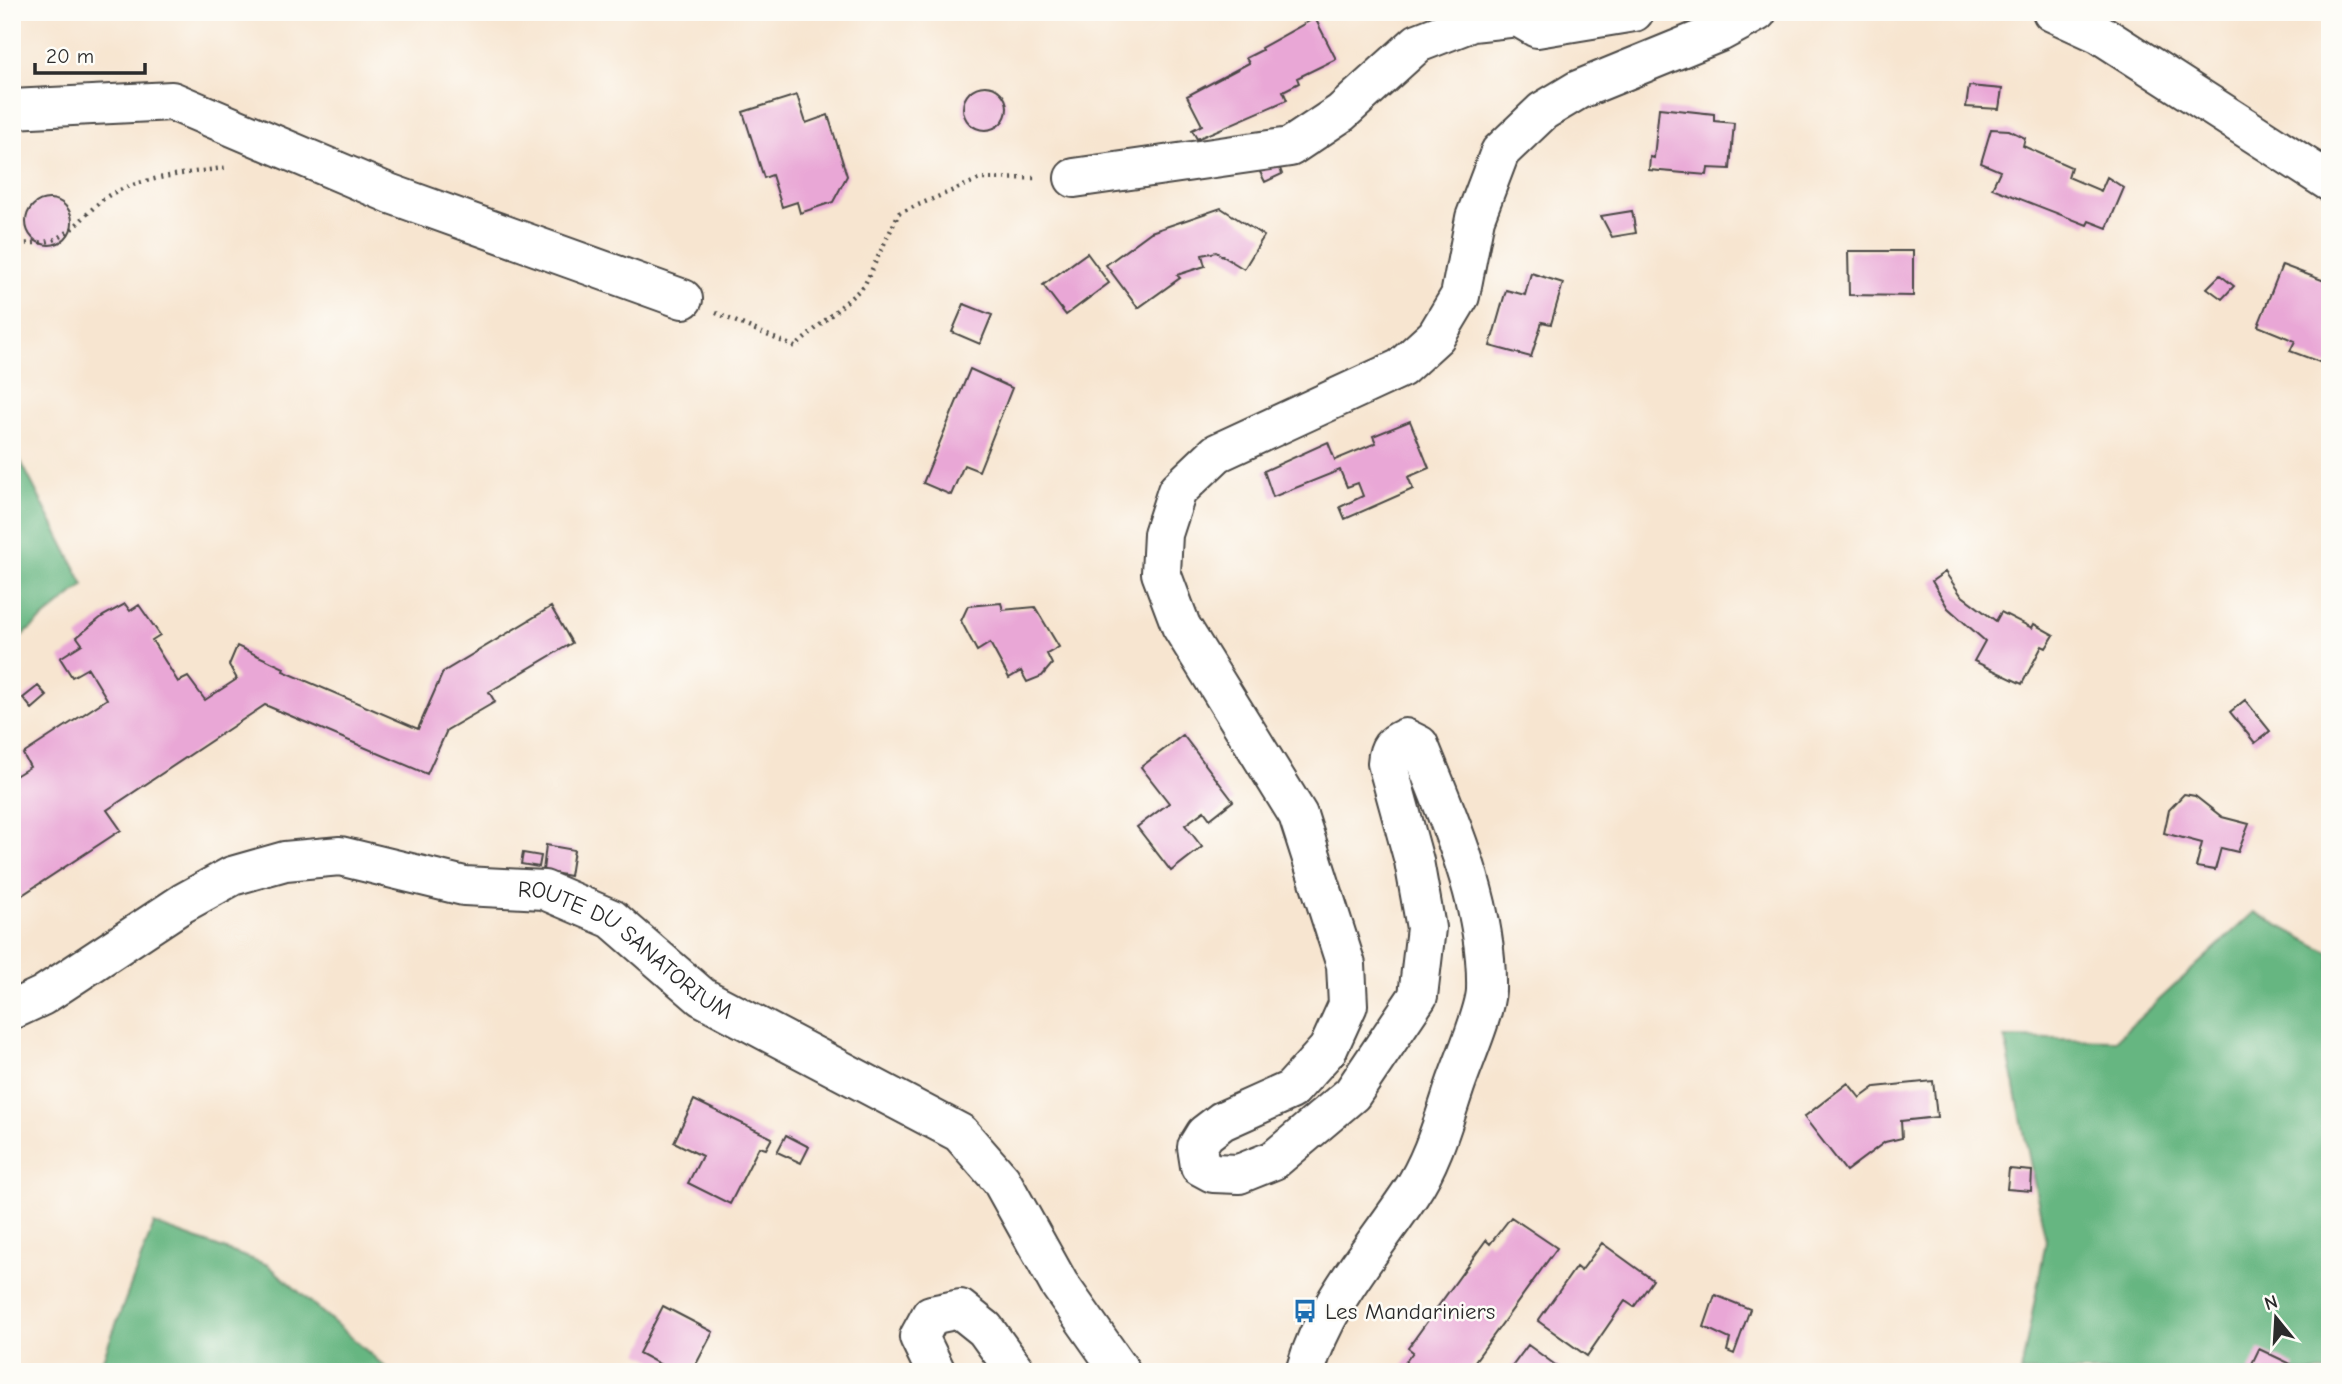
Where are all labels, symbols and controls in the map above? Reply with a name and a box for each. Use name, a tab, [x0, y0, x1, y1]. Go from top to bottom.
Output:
scale bar	[35, 32, 145, 76]
text: 20 m	[46, 44, 94, 68]
street label: ROUTE DU SANATORIUM	[517, 875, 738, 1024]
north arrow	[2240, 1282, 2310, 1352]
text: N	[2262, 1290, 2280, 1315]
bus stop icon: Les Mandariniers	[1291, 1297, 1319, 1325]
place label: Les Mandariniers	[1325, 1298, 1495, 1325]

